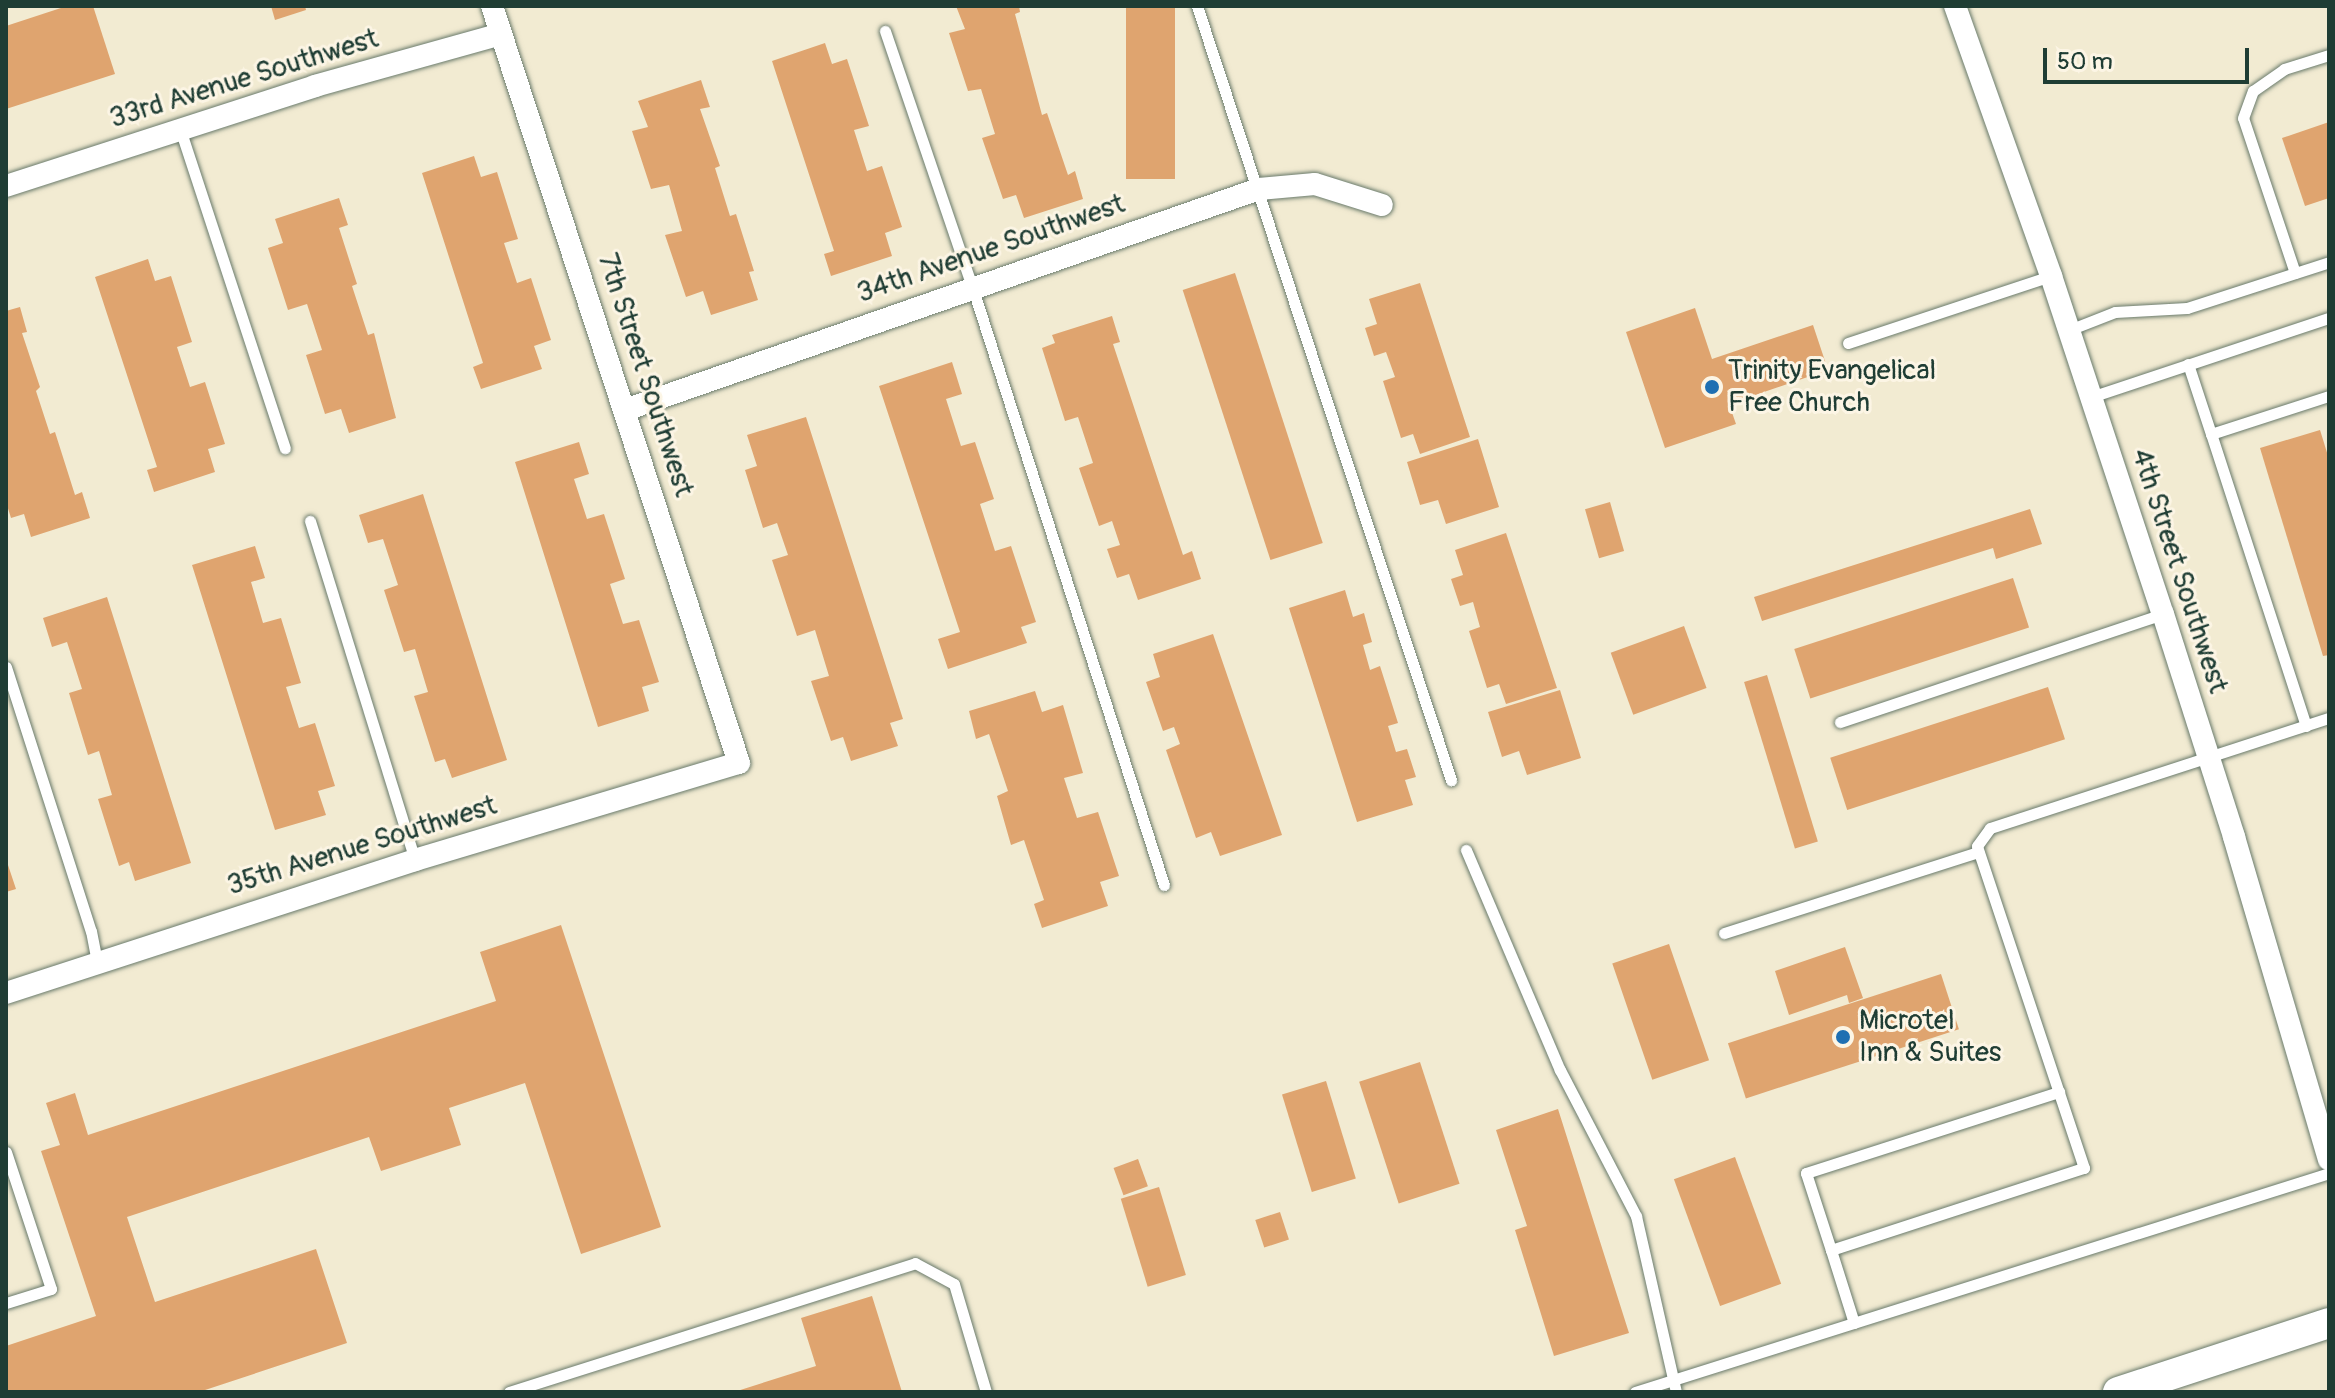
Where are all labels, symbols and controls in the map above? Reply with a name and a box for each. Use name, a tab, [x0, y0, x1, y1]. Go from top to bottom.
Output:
street label: 33rd Avenue Southwest	[106, 22, 382, 136]
scale bar	[2047, 32, 2253, 82]
text: 50 m	[2057, 47, 2113, 76]
street label: 34th Avenue Southwest	[853, 187, 1129, 311]
street label: 7th Street Southwest	[590, 249, 700, 501]
place label: Trinity Evangelical Free Church	[1728, 354, 1936, 420]
marker: Trinity Evangelical Free Church	[1703, 378, 1721, 396]
street label: 4th Street Southwest	[2124, 444, 2234, 698]
street label: 35th Avenue Southwest	[223, 789, 501, 903]
place label: Microtel Inn & Suites	[1859, 1004, 2001, 1070]
marker: Microtel Inn & Suites	[1834, 1028, 1852, 1046]

